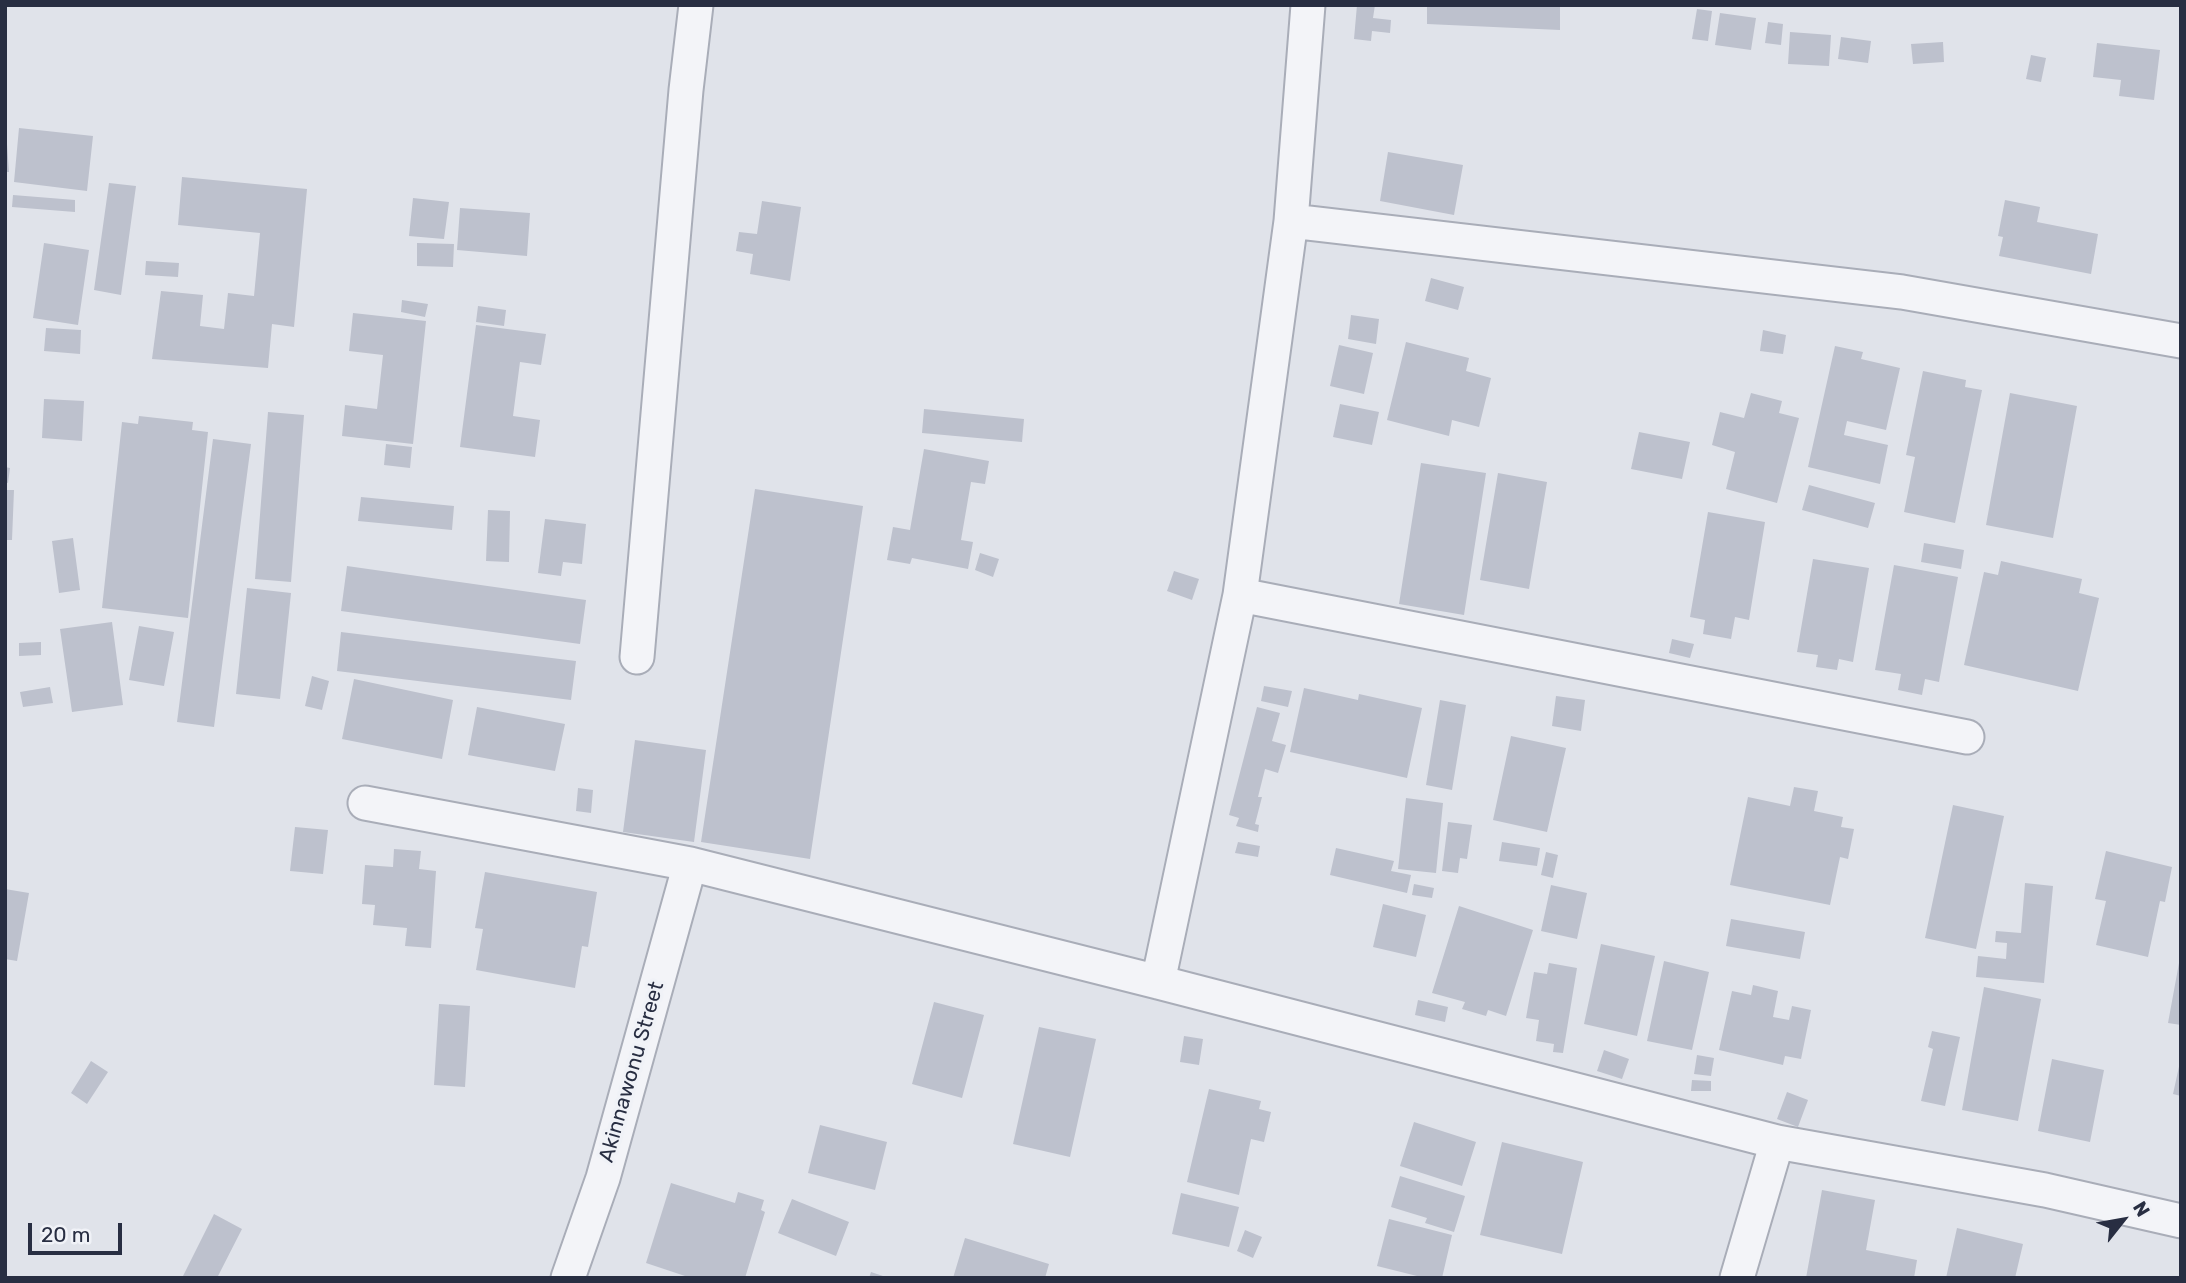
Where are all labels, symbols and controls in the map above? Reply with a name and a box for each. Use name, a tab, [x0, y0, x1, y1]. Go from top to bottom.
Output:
street label: Akinnawonu Street	[594, 979, 670, 1165]
north arrow	[2088, 1185, 2158, 1255]
text: N	[2128, 1197, 2155, 1221]
scale bar	[32, 1210, 126, 1254]
text: 20 m	[41, 1222, 90, 1247]

